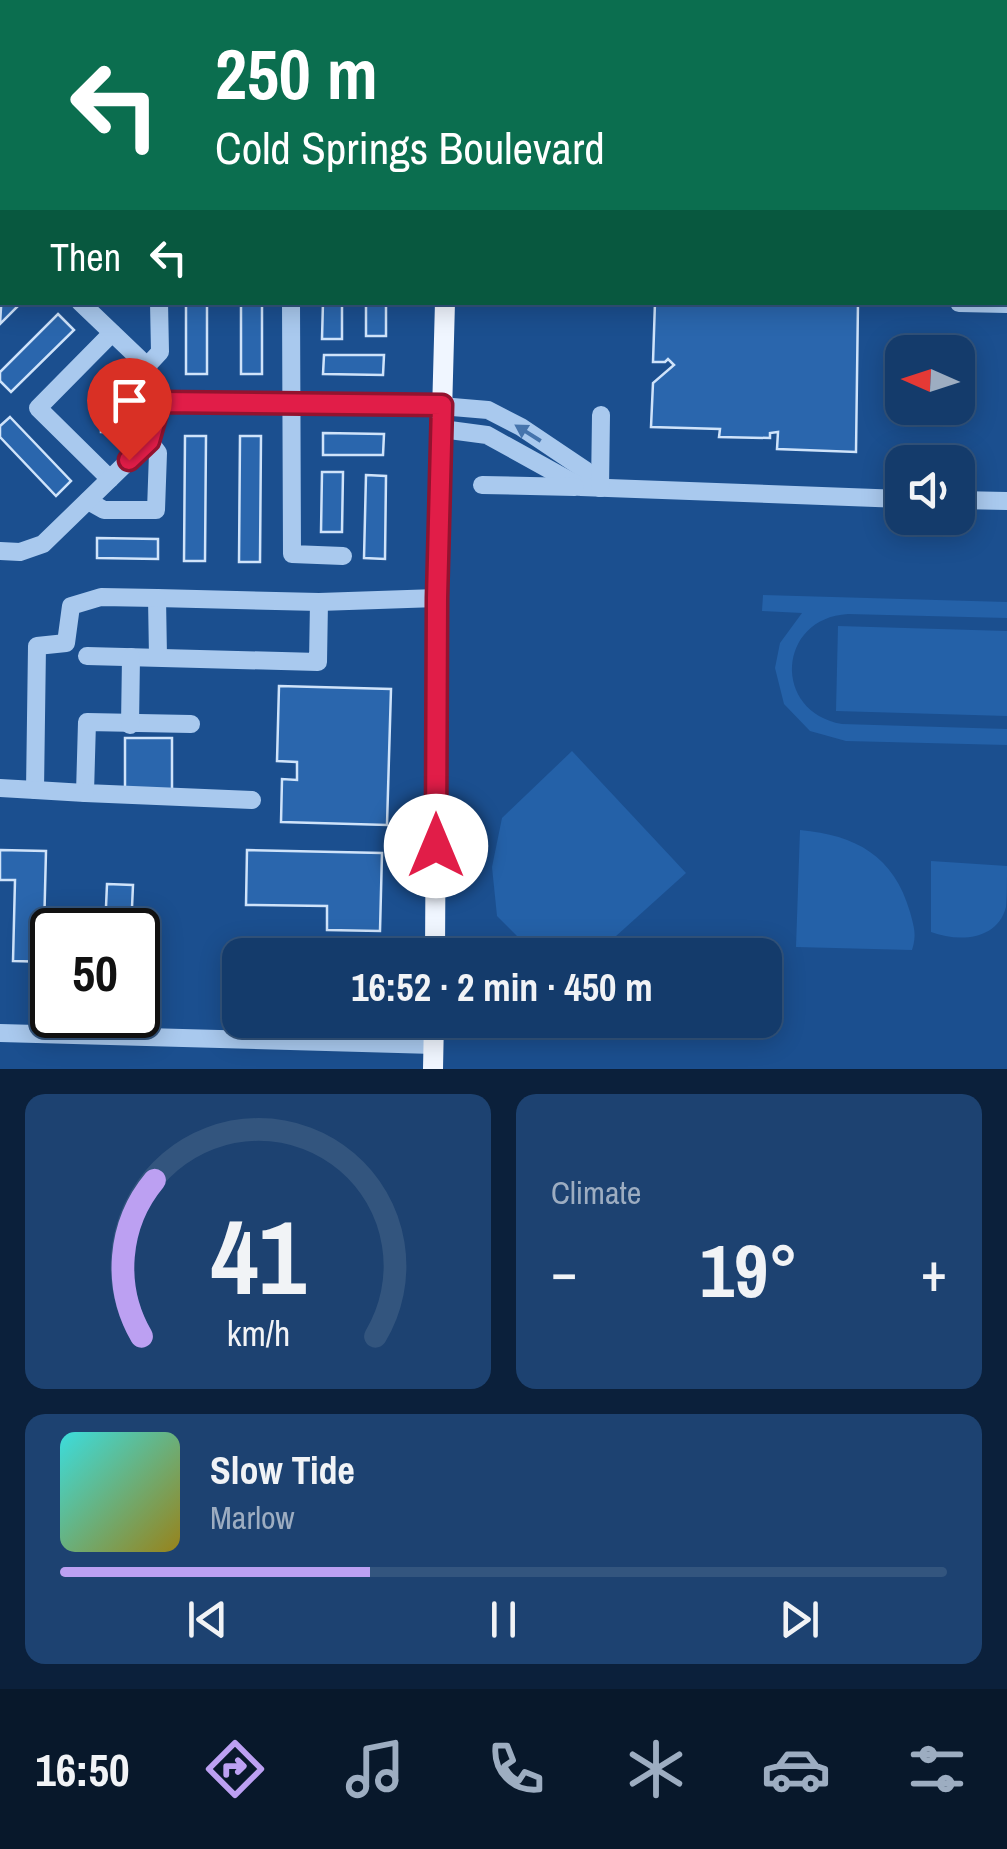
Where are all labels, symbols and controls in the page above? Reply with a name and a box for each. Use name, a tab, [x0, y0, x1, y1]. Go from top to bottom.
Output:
text: 250 m	[215, 27, 378, 121]
icon: left	[50, 40, 180, 170]
text: Cold Springs Boulevard	[215, 117, 605, 178]
icon: left	[141, 230, 196, 285]
text: Then	[50, 232, 121, 283]
north arrow	[885, 335, 975, 425]
map controls	[885, 335, 975, 535]
pin	[87, 358, 172, 461]
icon: arrive	[102, 373, 157, 428]
one-way arrow	[514, 424, 542, 442]
button: sound	[885, 445, 975, 535]
position arrow	[384, 794, 488, 898]
speed limit sign: 50	[30, 908, 160, 1038]
text: 16:52 · 2 min · 450 m	[351, 962, 653, 1013]
text: Climate	[551, 1171, 641, 1214]
text: 41	[211, 1186, 306, 1326]
text: 19°	[700, 1219, 798, 1320]
text: −	[551, 1234, 577, 1308]
text: +	[921, 1234, 947, 1308]
text: km/h	[226, 1309, 290, 1357]
text: Slow Tide	[210, 1445, 355, 1496]
text: Marlow	[210, 1496, 295, 1539]
icon: previous	[180, 1592, 235, 1647]
icon: pause	[476, 1592, 531, 1647]
icon: next	[772, 1592, 827, 1647]
icon: directions	[200, 1734, 270, 1804]
icon: music	[340, 1734, 410, 1804]
icon: phone	[481, 1734, 551, 1804]
icon: climate	[621, 1734, 691, 1804]
icon: car	[761, 1734, 831, 1804]
icon: filters	[902, 1734, 972, 1804]
text: 16:50	[35, 1739, 130, 1800]

